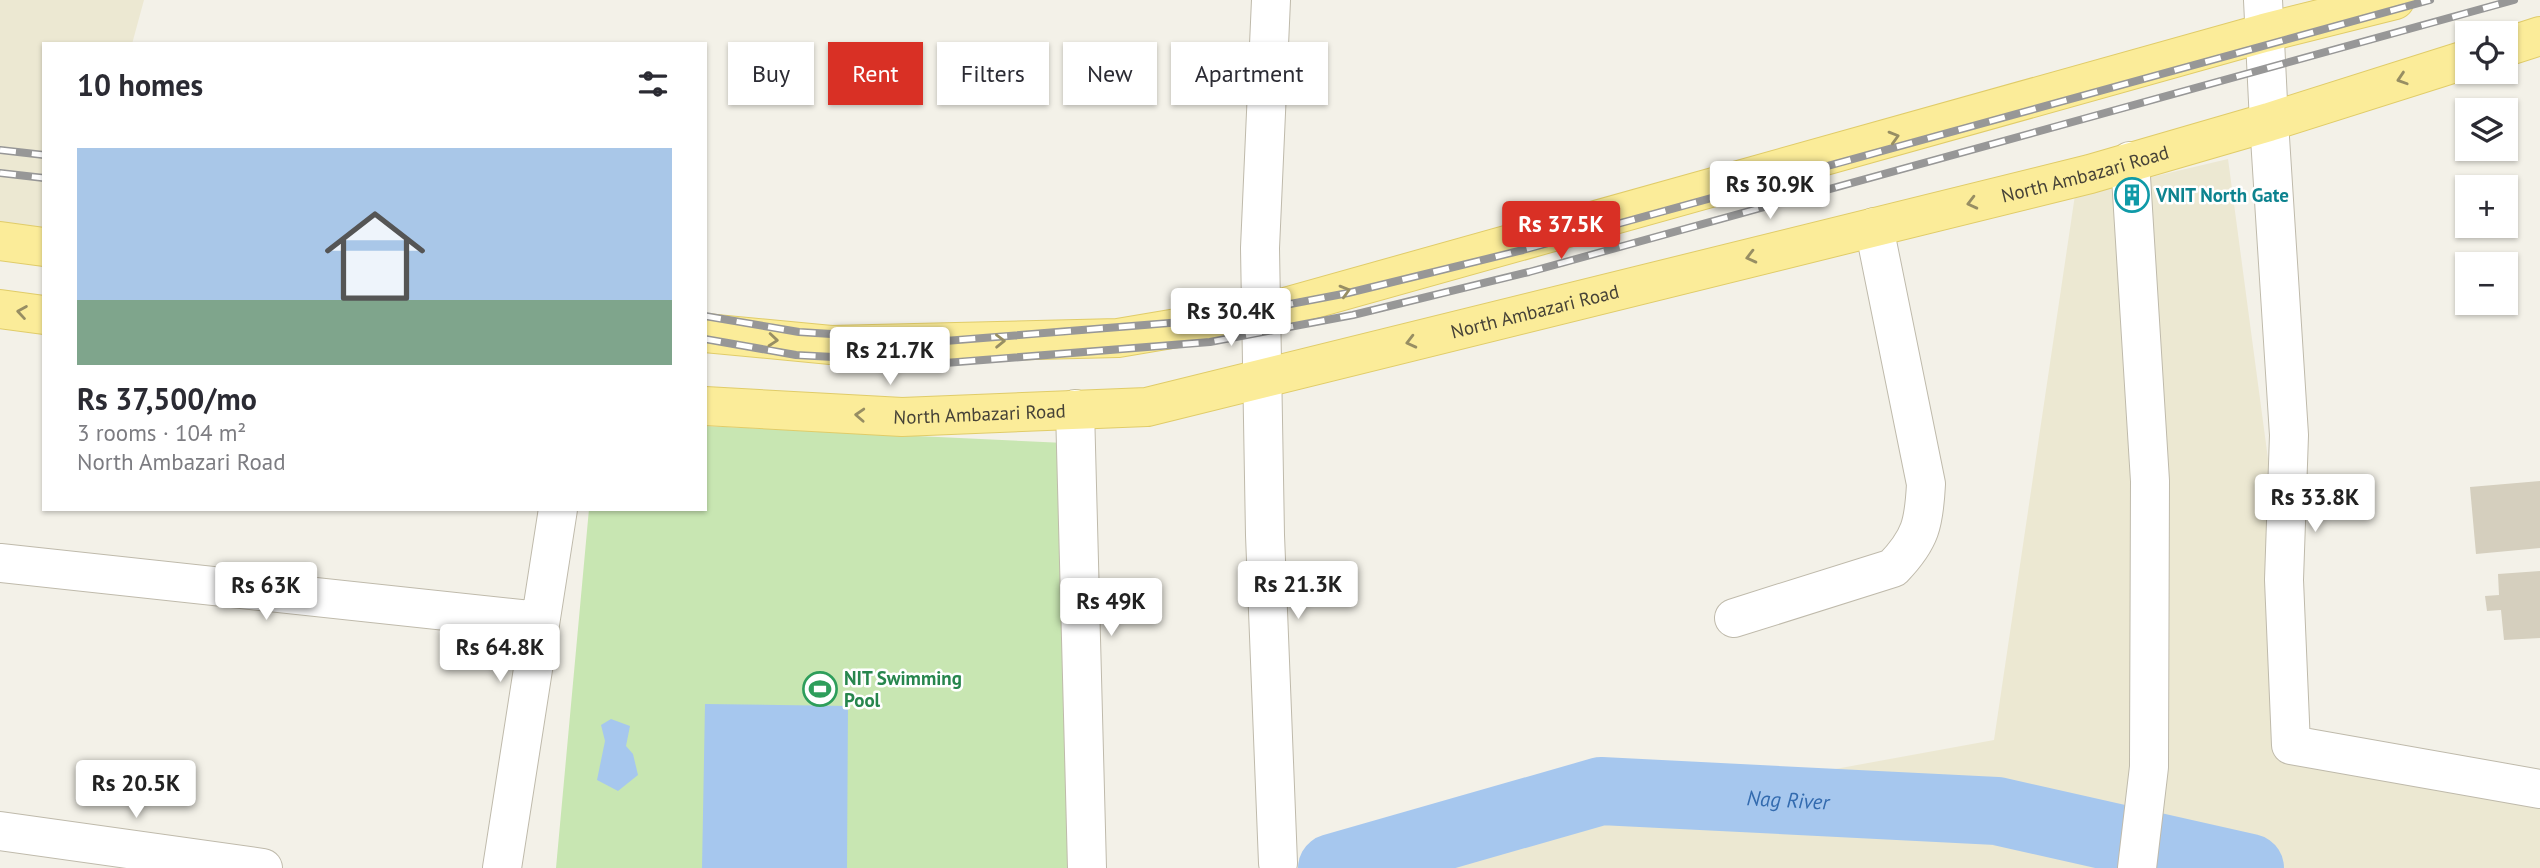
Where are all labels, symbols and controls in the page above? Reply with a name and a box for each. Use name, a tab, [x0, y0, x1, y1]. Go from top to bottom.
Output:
map controls	[2455, 21, 2518, 315]
button: locate	[2455, 21, 2518, 84]
chip: Buy	[728, 42, 814, 105]
chip: Rent	[828, 42, 923, 105]
chip: Filters	[937, 42, 1049, 105]
chip: New	[1063, 42, 1157, 105]
chip: Apartment	[1171, 42, 1328, 105]
text: 10 homes	[77, 65, 203, 104]
icon: filters	[634, 65, 672, 103]
one-way arrow	[2397, 71, 2409, 86]
button: layers	[2455, 98, 2518, 161]
one-way arrow	[1888, 131, 1900, 145]
street label: North Ambazari Road	[1999, 140, 2171, 208]
pin: Rs 30.9K	[1698, 162, 1842, 221]
text: Rs 30.9K	[1726, 169, 1814, 198]
button: +	[2455, 175, 2518, 238]
building icon: VNIT North Gate	[2113, 176, 2151, 214]
place label: VNIT North Gate	[2155, 183, 2289, 207]
icon: home	[312, 193, 438, 319]
one-way arrow	[1966, 195, 1978, 209]
pin: Rs 37.5K	[1489, 202, 1633, 261]
text: Rs 37.5K	[1518, 209, 1604, 238]
one-way arrow	[1745, 249, 1757, 263]
button: −	[2455, 252, 2518, 315]
street label: North Ambazari Road	[1448, 279, 1621, 344]
one-way arrow	[1339, 284, 1351, 299]
pin: Rs 30.4K	[1159, 288, 1303, 348]
text: Rs 30.4K	[1187, 296, 1275, 325]
one-way arrow	[16, 305, 28, 320]
pin: Rs 21.7K	[818, 328, 962, 387]
one-way arrow	[768, 332, 779, 347]
one-way arrow	[996, 333, 1006, 349]
one-way arrow	[1406, 334, 1418, 348]
text: Rs 21.7K	[846, 335, 934, 364]
text: Rs 37,500/mo	[77, 379, 257, 418]
street label: North Ambazari Road	[893, 398, 1066, 429]
one-way arrow	[854, 407, 865, 422]
text: 3 rooms · 104 m²	[77, 418, 246, 447]
text: North Ambazari Road	[77, 447, 286, 476]
pin: Rs 33.8K	[2243, 475, 2387, 534]
text: Rs 33.8K	[2271, 482, 2359, 511]
pin: Rs 63K	[209, 562, 323, 622]
pin: Rs 21.3K	[1226, 562, 1370, 621]
text: Rs 21.3K	[1254, 569, 1342, 598]
text: Rs 63K	[231, 570, 301, 599]
pin: Rs 49K	[1054, 578, 1168, 638]
text: Rs 49K	[1076, 586, 1146, 615]
pin: Rs 64.8K	[428, 624, 572, 684]
text: Rs 64.8K	[456, 632, 544, 661]
place label: NIT Swimming Pool	[844, 666, 962, 712]
sports icon: NIT Swimming Pool	[801, 670, 839, 708]
pin: Rs 20.5K	[64, 760, 208, 820]
text: Rs 20.5K	[92, 768, 180, 797]
water label: Nag River	[1746, 784, 1832, 816]

